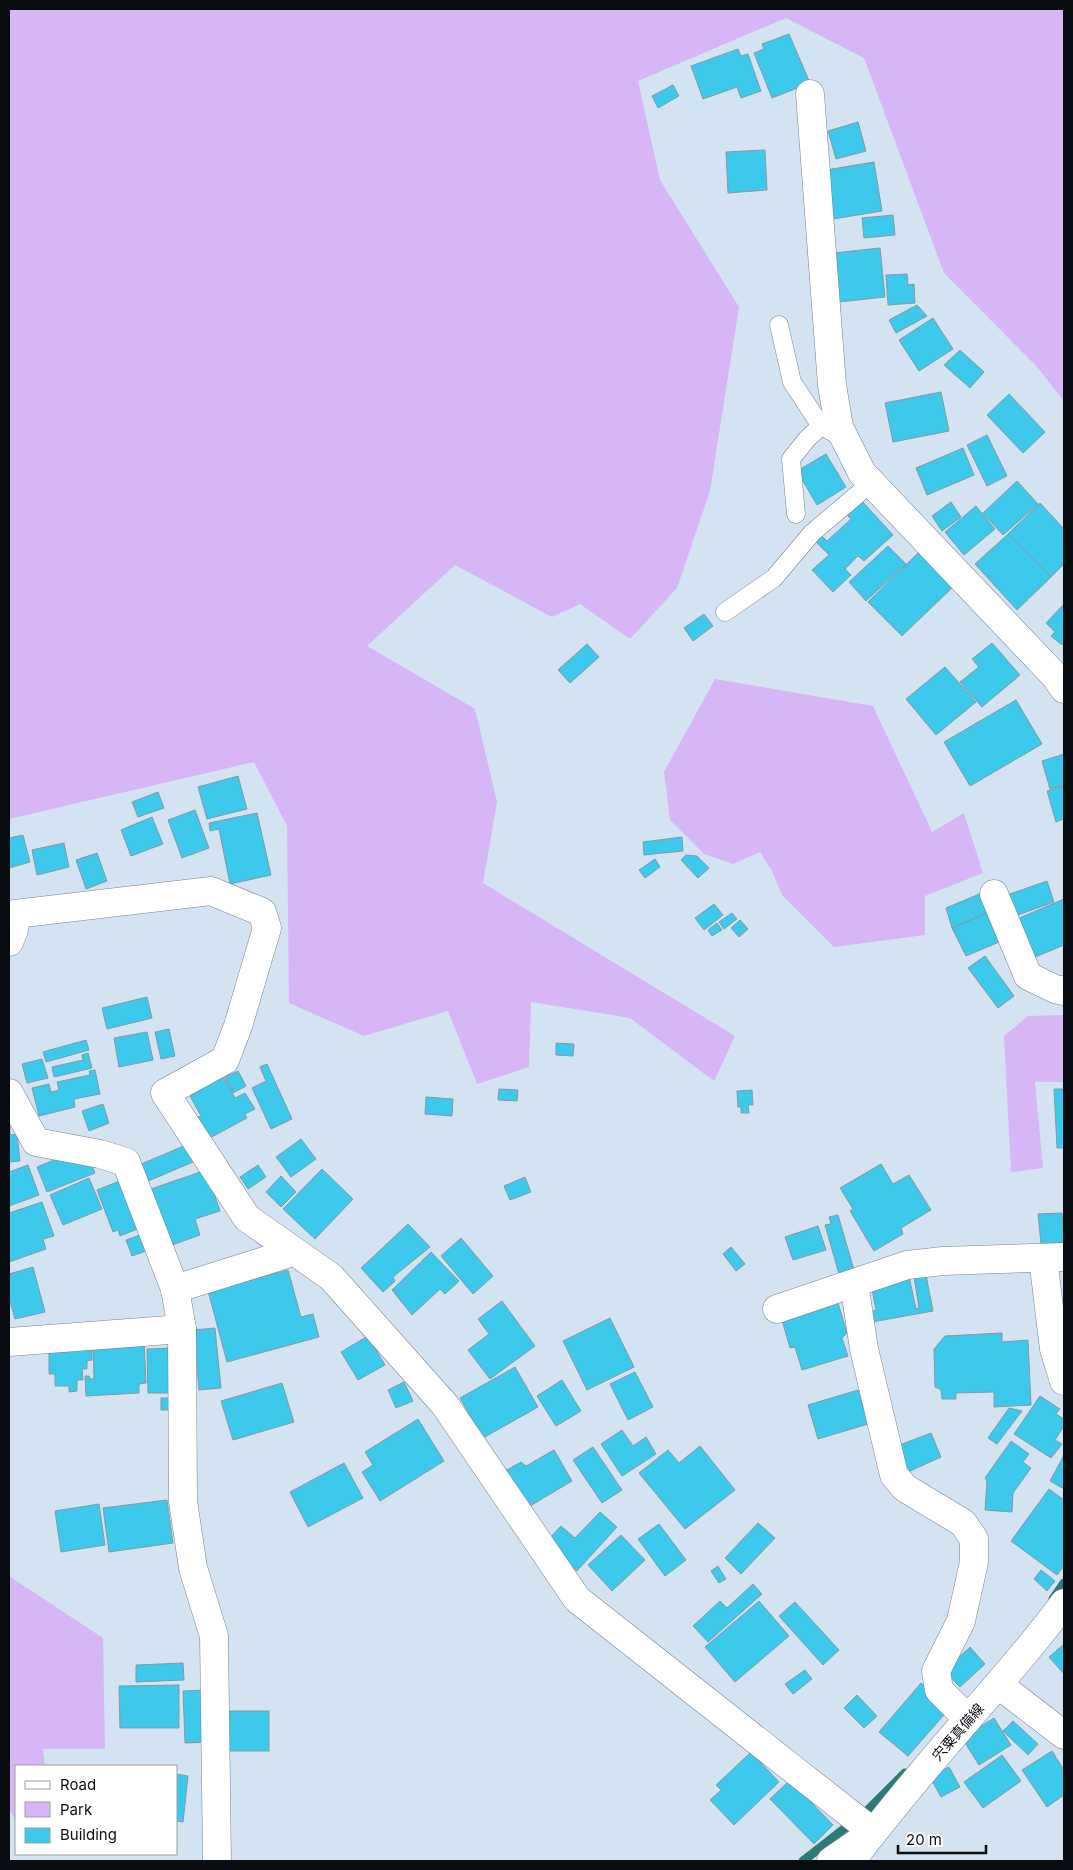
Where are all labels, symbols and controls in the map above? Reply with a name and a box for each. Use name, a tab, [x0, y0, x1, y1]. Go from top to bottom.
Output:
street label: 宍粟真備線	[928, 1700, 987, 1764]
legend	[15, 1765, 178, 1855]
text: Road	[60, 1775, 96, 1794]
text: Park	[60, 1800, 93, 1819]
scale bar	[898, 1822, 986, 1854]
text: Building	[60, 1825, 117, 1844]
text: 20 m	[906, 1830, 942, 1849]

